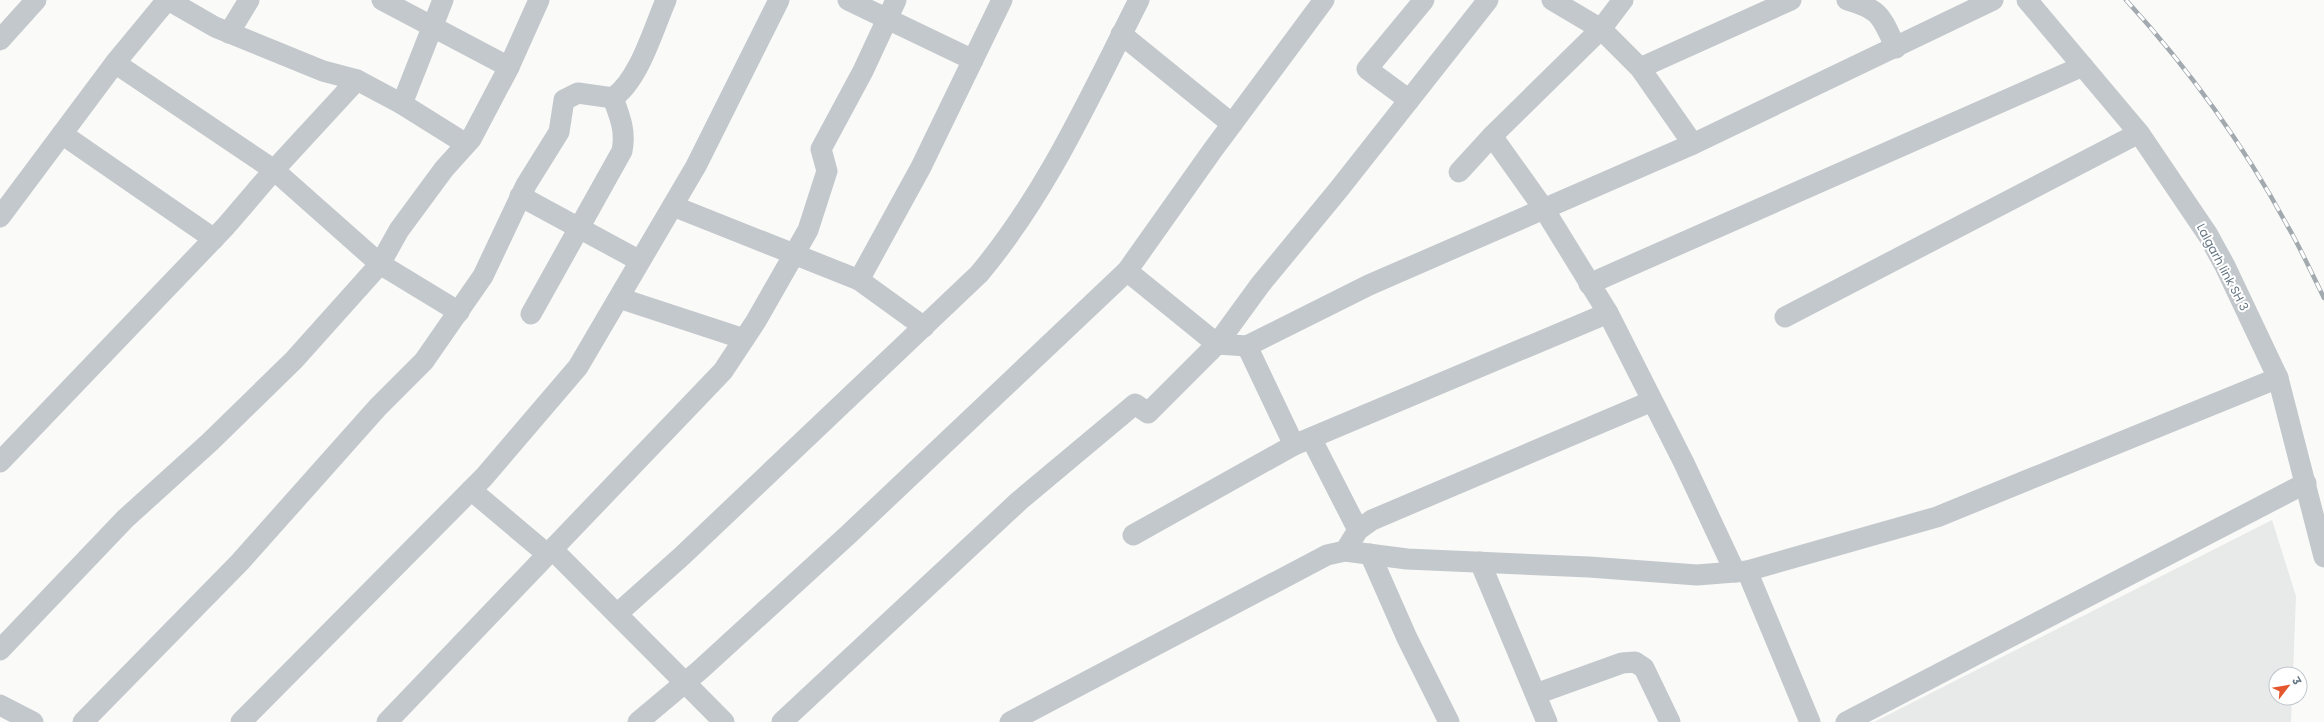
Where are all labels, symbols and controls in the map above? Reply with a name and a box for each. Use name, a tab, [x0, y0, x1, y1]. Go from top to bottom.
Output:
street label: Lalgarh link SH 3	[2193, 220, 2253, 314]
north arrow	[2268, 666, 2308, 706]
text: उ	[2288, 673, 2305, 688]

